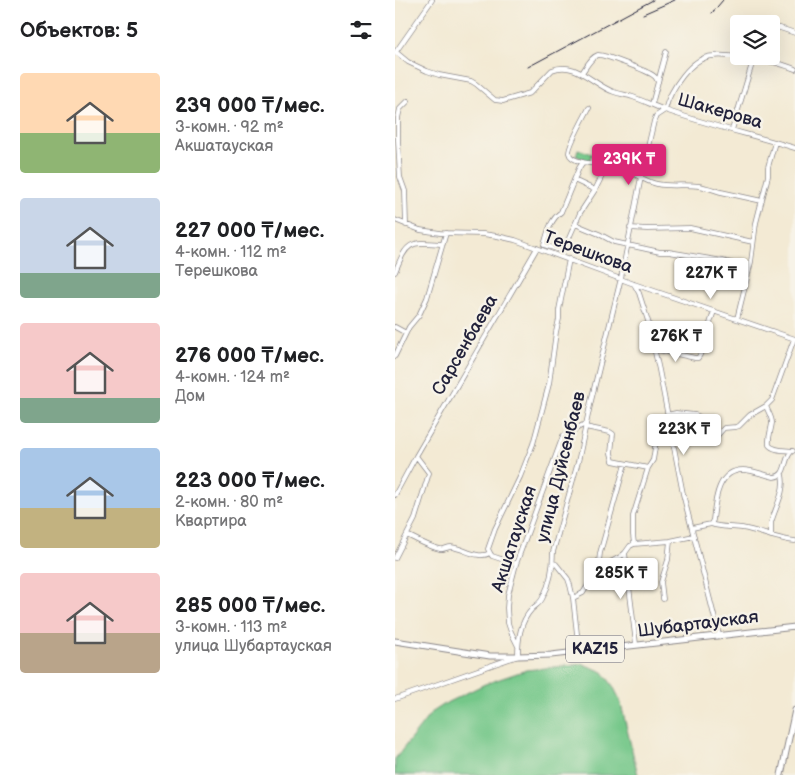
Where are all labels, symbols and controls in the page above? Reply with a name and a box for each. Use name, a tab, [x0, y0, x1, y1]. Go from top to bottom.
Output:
map controls	[730, 15, 780, 65]
button: layers	[730, 15, 780, 65]
icon: filters	[347, 16, 375, 44]
text: Объектов: 5	[20, 18, 138, 43]
street label: Шакерова	[675, 89, 765, 133]
icon: home	[60, 93, 120, 153]
text: 239 000 ₸/мес.	[175, 93, 325, 118]
text: 3-комн. · 92 m²	[175, 118, 284, 137]
text: Акшатауская	[175, 137, 273, 156]
pin: 239K ₸	[588, 144, 670, 186]
text: 239K ₸	[603, 150, 655, 169]
icon: home	[60, 218, 120, 278]
text: 227 000 ₸/мес.	[175, 218, 324, 243]
street label: Терешкова	[541, 226, 636, 278]
text: 4-комн. · 112 m²	[175, 243, 287, 262]
pin: 227K ₸	[670, 258, 752, 300]
text: Терешкова	[175, 262, 258, 281]
text: 227K ₸	[685, 264, 737, 283]
street label: Сарсенбаева	[428, 291, 502, 399]
pin: 276K ₸	[635, 320, 717, 363]
text: 276K ₸	[650, 327, 702, 346]
icon: home	[60, 343, 120, 403]
text: 276 000 ₸/мес.	[175, 343, 324, 368]
text: 4-комн. · 124 m²	[175, 368, 290, 387]
text: Дом	[175, 387, 205, 406]
street label: улица Дуйсенбаев	[532, 389, 590, 545]
pin: 223K ₸	[643, 414, 725, 456]
text: 223K ₸	[658, 420, 710, 439]
icon: home	[60, 468, 120, 528]
text: 223 000 ₸/мес.	[175, 468, 325, 493]
street label: Акшатауская	[487, 483, 541, 596]
text: 2-комн. · 80 m²	[175, 493, 283, 512]
text: Квартира	[175, 512, 247, 531]
pin: 285K ₸	[580, 558, 662, 600]
text: 285K ₸	[595, 564, 647, 583]
icon: home	[60, 593, 120, 653]
text: 285 000 ₸/мес.	[175, 593, 325, 618]
street label: Шубартауская	[636, 606, 760, 642]
text: 3-комн. · 113 m²	[175, 618, 287, 637]
road number: KAZ15	[566, 636, 624, 662]
text: улица Шубартауская	[175, 637, 332, 656]

